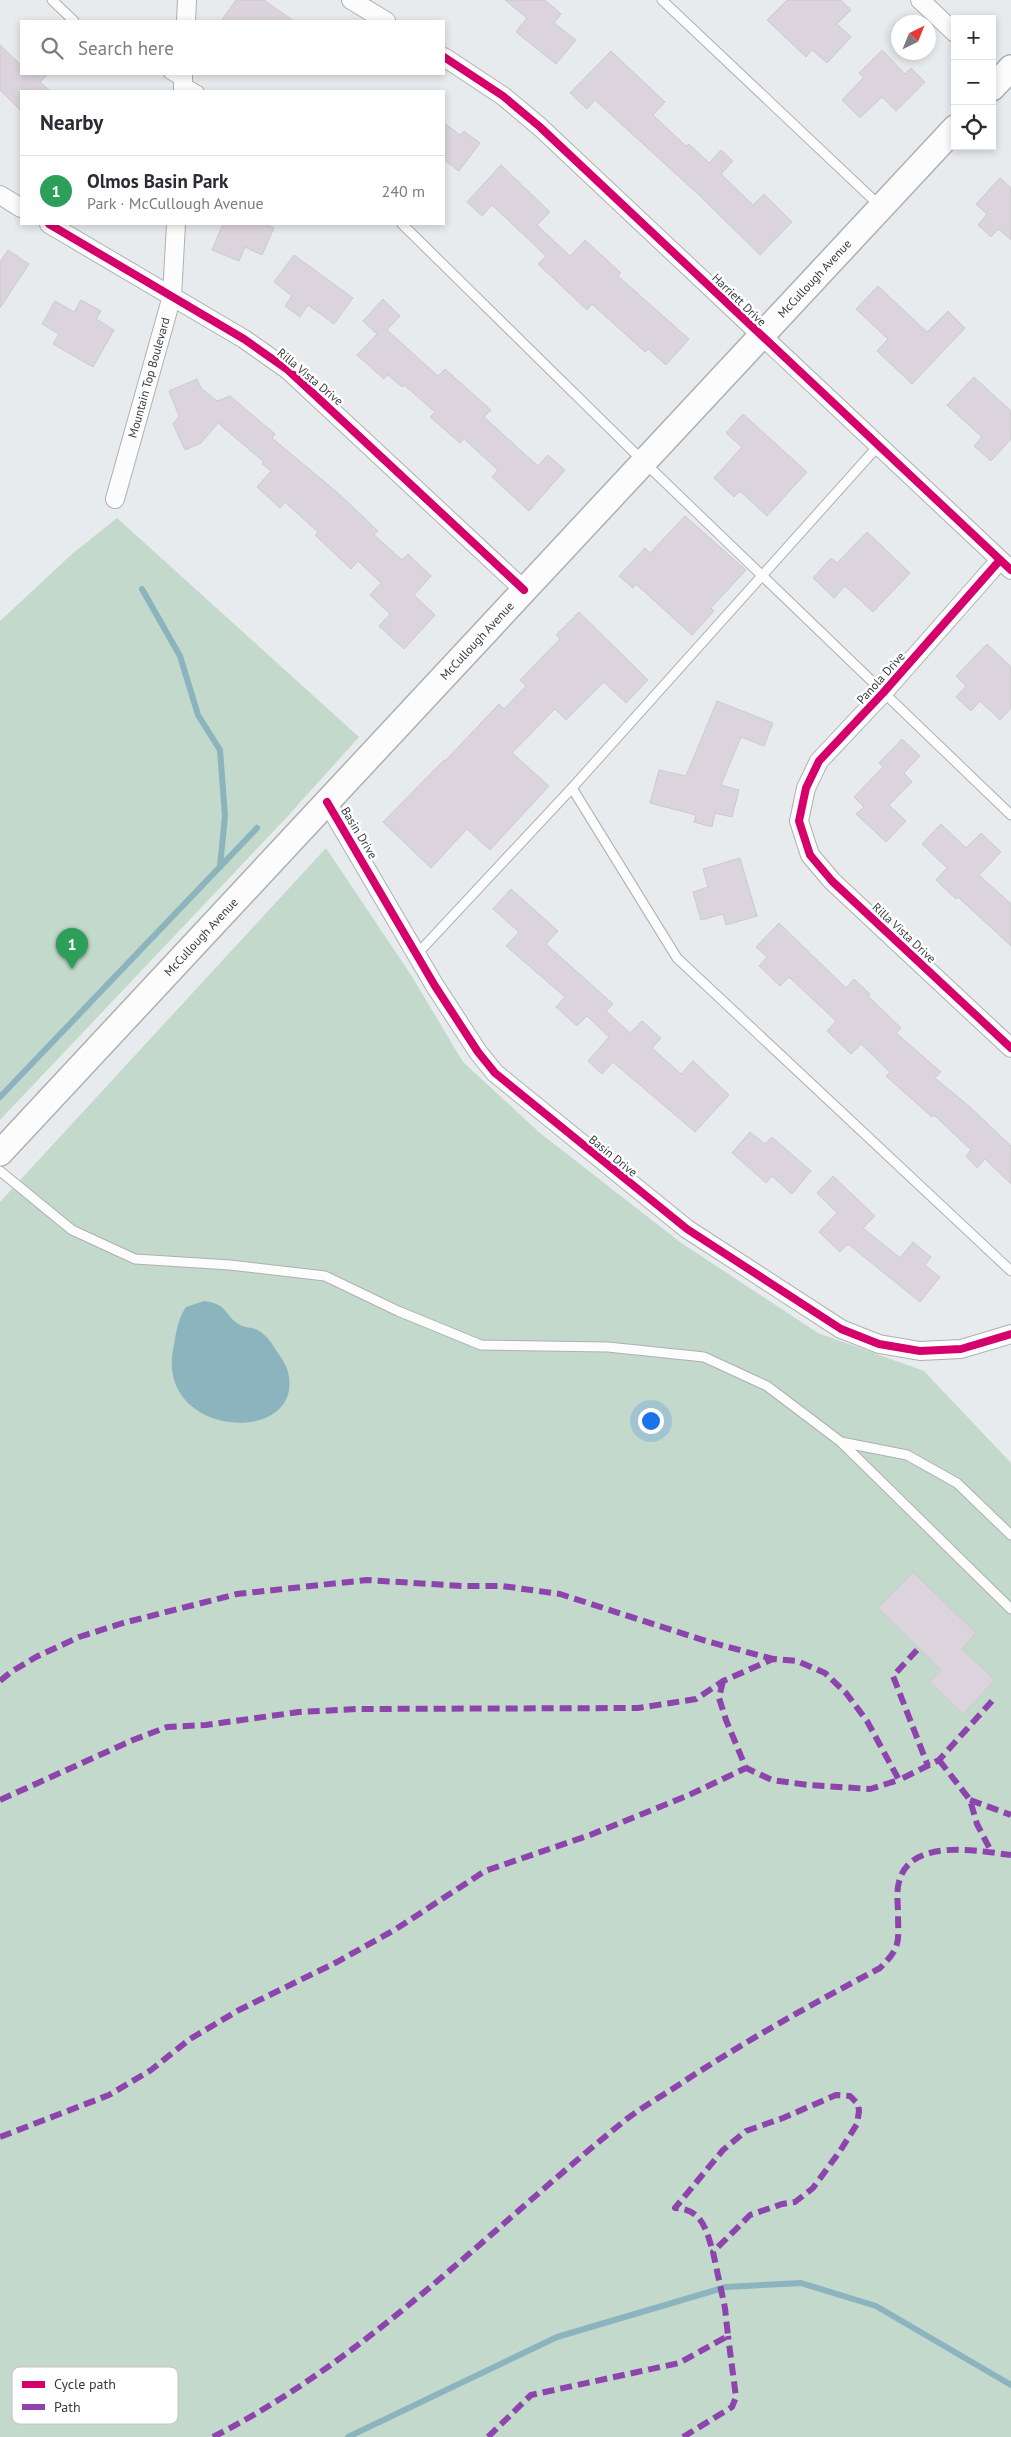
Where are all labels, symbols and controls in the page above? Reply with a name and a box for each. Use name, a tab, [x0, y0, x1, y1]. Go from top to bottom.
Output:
north arrow	[891, 15, 936, 60]
map controls	[951, 15, 996, 150]
button: +	[951, 15, 996, 60]
search box	[20, 20, 445, 75]
icon: search	[38, 34, 66, 62]
text: Search here	[78, 36, 174, 60]
button: −	[951, 60, 996, 105]
button: locate	[951, 105, 996, 150]
text: Nearby	[40, 109, 103, 136]
text: Olmos Basin Park	[87, 169, 228, 193]
text: 1	[51, 181, 61, 201]
text: 240 m	[382, 181, 425, 201]
text: Park · McCullough Avenue	[87, 193, 264, 213]
street label: McCullough Avenue	[774, 236, 854, 321]
street label: Harriett Drive	[709, 270, 770, 329]
street label: Mountain Top Boulevard	[125, 316, 173, 440]
street label: Rilla Vista Drive	[274, 345, 346, 409]
street label: McCullough Avenue	[437, 598, 517, 683]
street label: Panola Drive	[853, 649, 908, 707]
street label: Basin Drive	[338, 804, 381, 861]
street label: McCullough Avenue	[161, 895, 241, 979]
street label: Rilla Vista Drive	[869, 899, 939, 966]
pin: 1	[56, 928, 88, 969]
street label: Basin Drive	[586, 1132, 641, 1180]
your location	[638, 1408, 664, 1434]
legend	[12, 2367, 178, 2424]
text: Cycle path	[54, 2375, 116, 2393]
text: Path	[54, 2398, 81, 2416]

